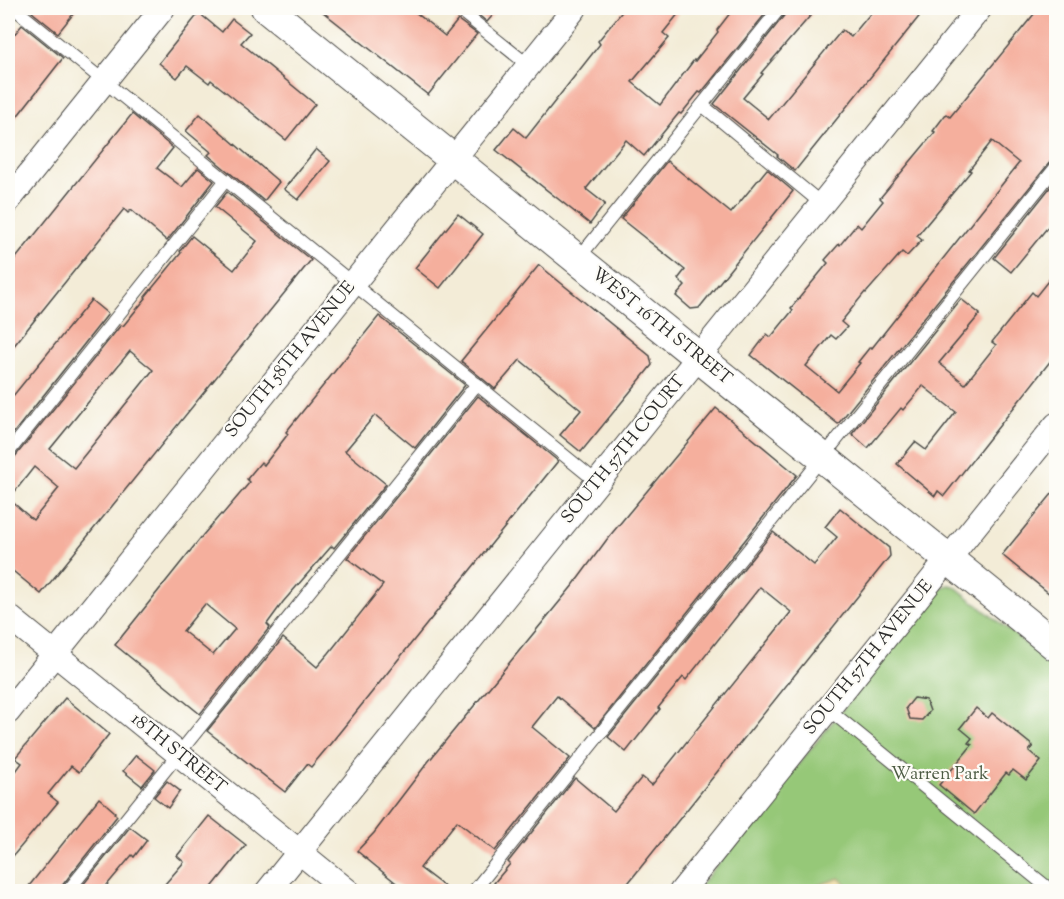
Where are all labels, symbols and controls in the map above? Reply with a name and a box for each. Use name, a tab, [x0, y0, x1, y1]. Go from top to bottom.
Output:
street label: WEST 16TH STREET	[585, 262, 737, 392]
street label: SOUTH 58TH AVENUE	[220, 276, 362, 444]
street label: SOUTH 57TH COURT	[556, 370, 692, 530]
street label: SOUTH 57TH AVENUE	[798, 575, 940, 741]
street label: 18TH STREET	[125, 707, 232, 801]
park label: Warren Park	[891, 762, 989, 788]

